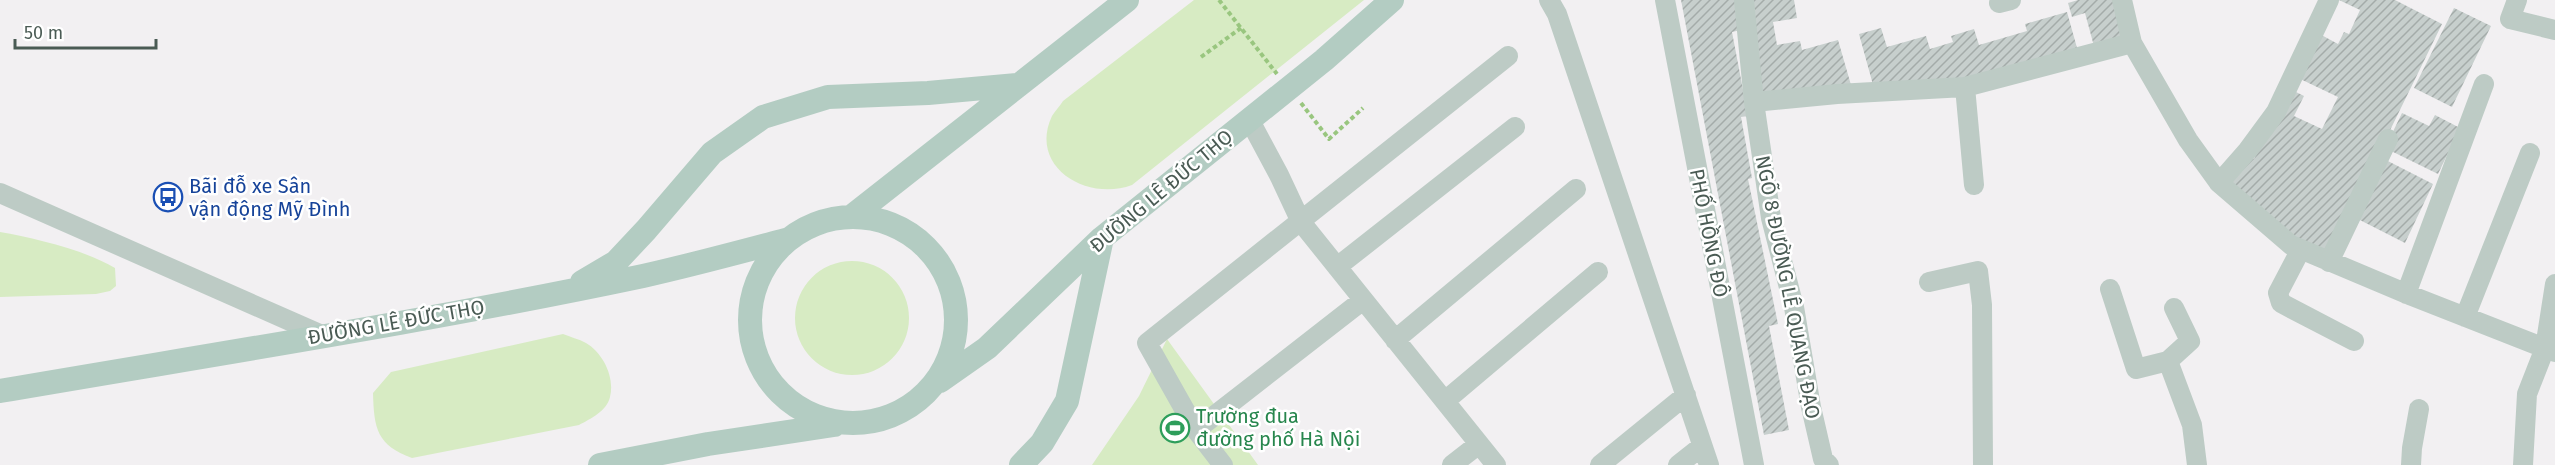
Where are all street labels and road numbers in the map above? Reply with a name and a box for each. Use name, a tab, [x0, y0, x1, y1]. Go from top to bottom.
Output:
street label: ĐƯỜNG LÊ ĐỨC THỌ	[1085, 124, 1237, 258]
street label: NGÕ 8 ĐƯỜNG LÊ QUANG ĐẠO	[1751, 153, 1825, 421]
street label: PHỐ HỒNG ĐÔ	[1685, 166, 1736, 299]
street label: ĐƯỜNG LÊ ĐỨC THỌ	[306, 295, 486, 349]

